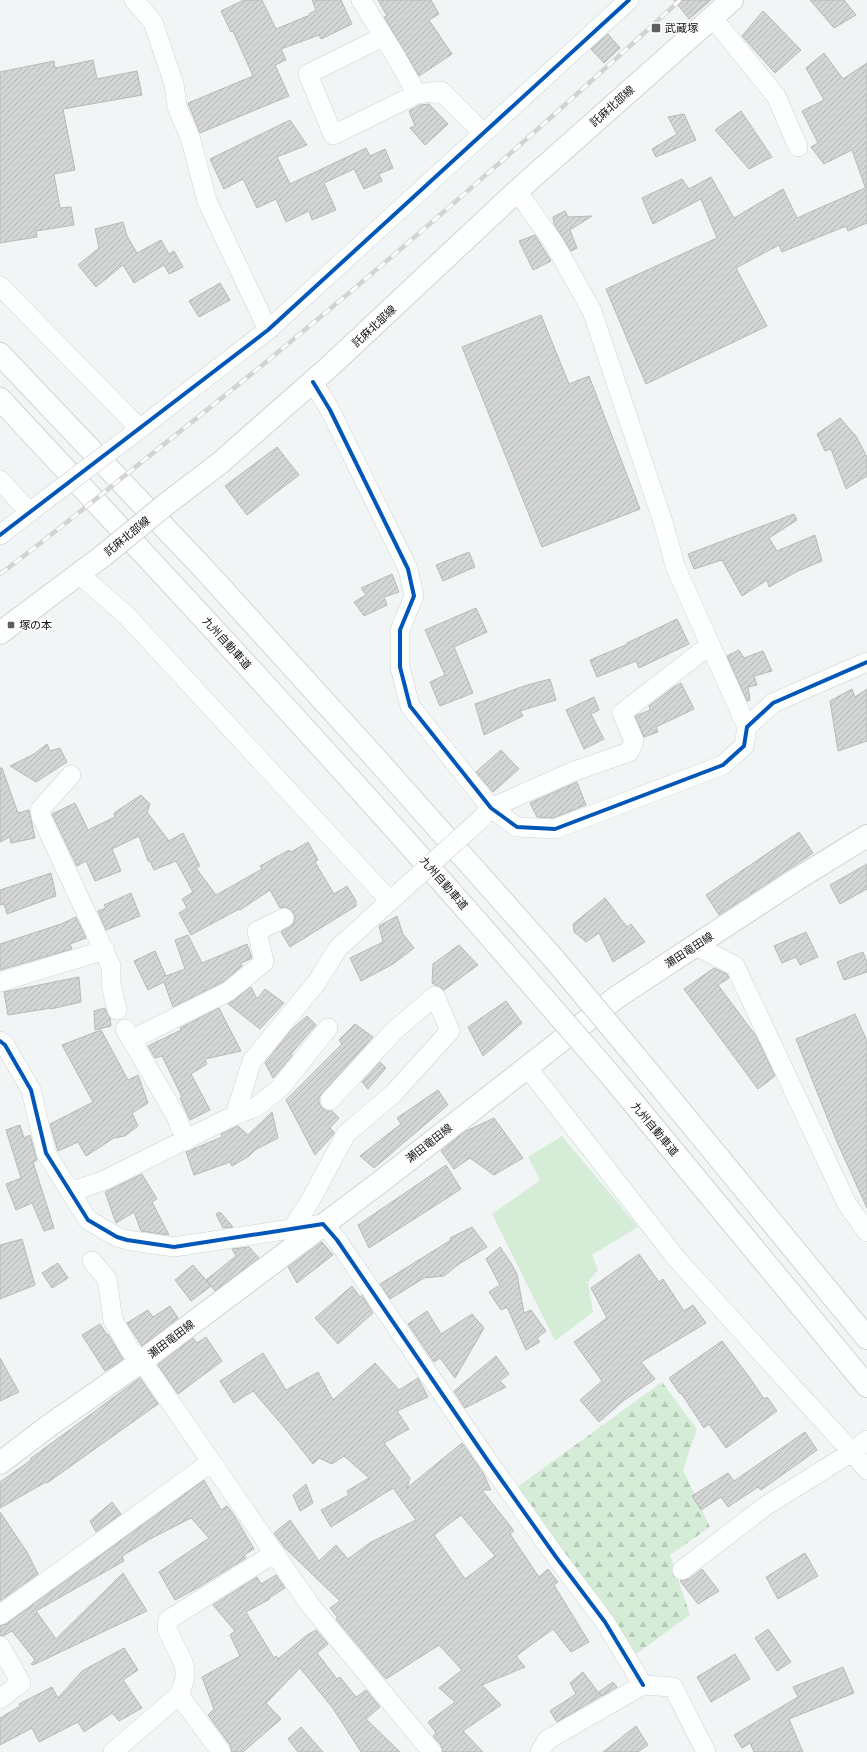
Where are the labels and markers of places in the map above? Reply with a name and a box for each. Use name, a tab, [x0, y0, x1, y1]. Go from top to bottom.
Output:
place label: 武蔵塚	[665, 20, 698, 35]
marker: 武蔵塚	[650, 22, 662, 34]
place label: 塚の本	[19, 617, 52, 632]
marker: 塚の本	[6, 620, 16, 630]

